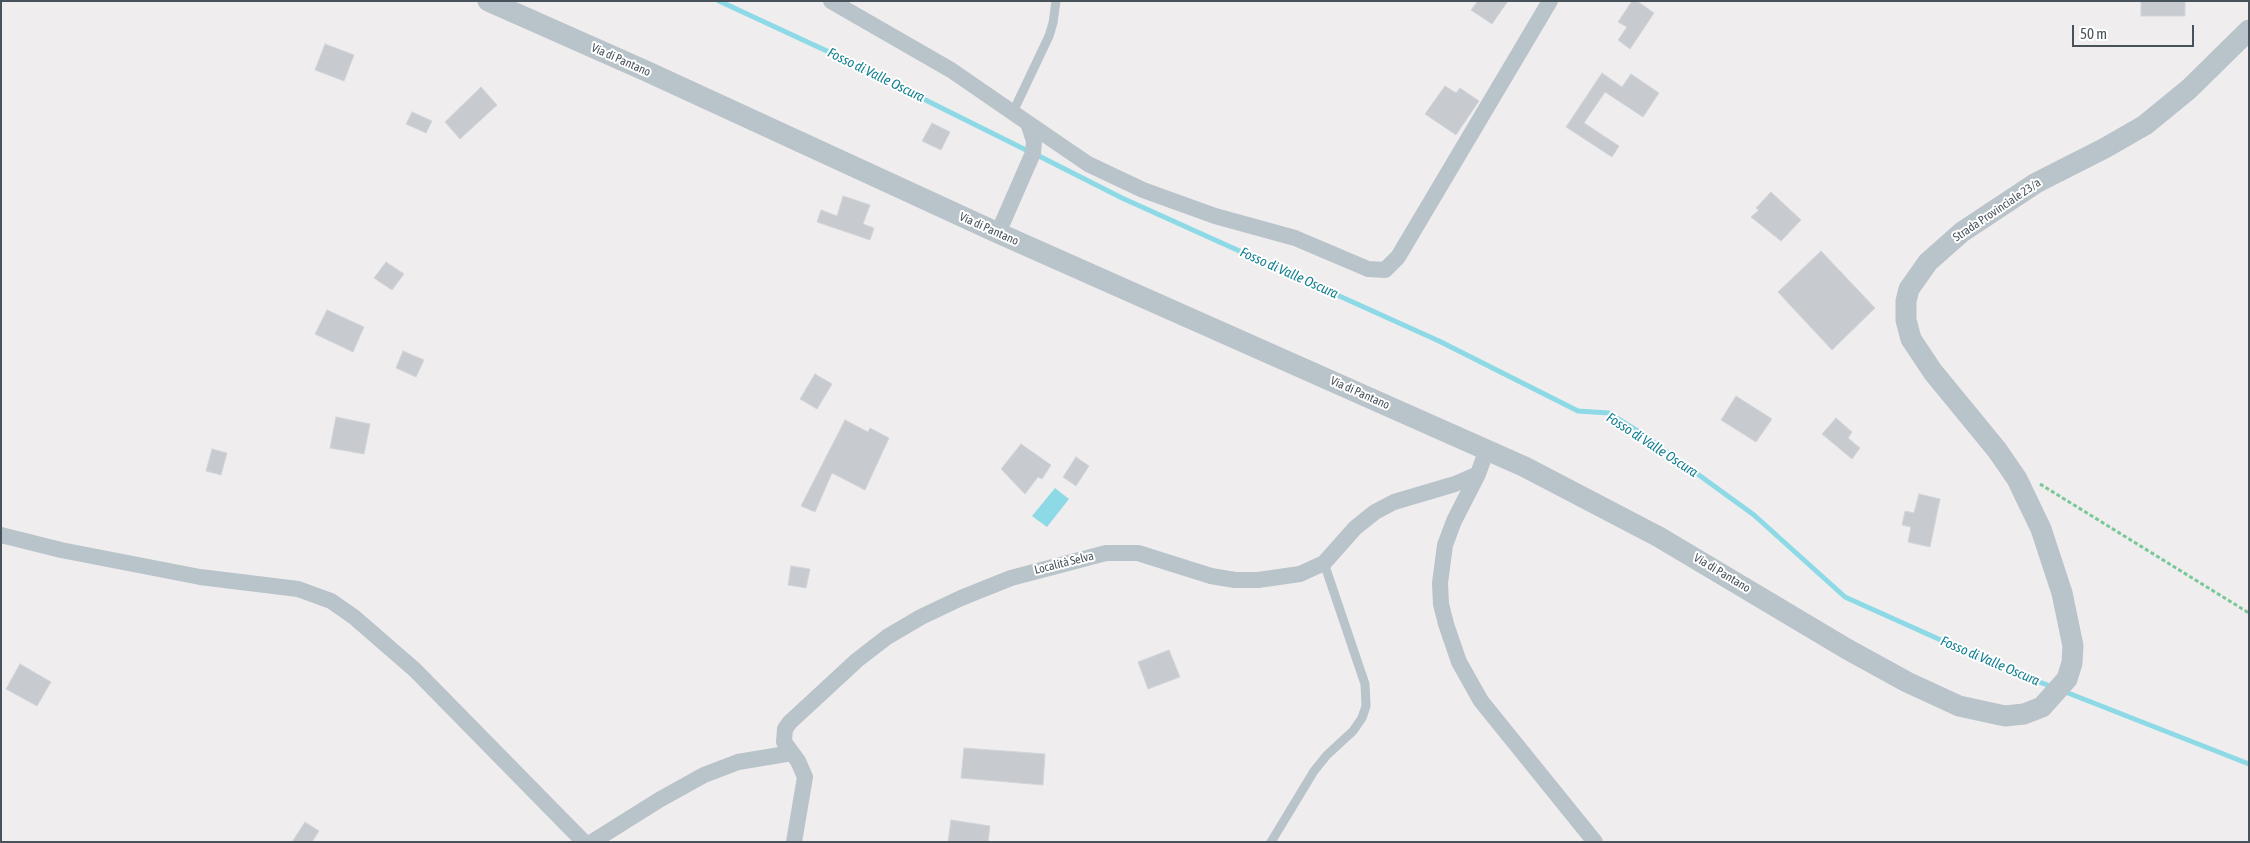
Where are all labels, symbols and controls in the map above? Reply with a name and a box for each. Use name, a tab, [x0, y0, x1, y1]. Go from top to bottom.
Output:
scale bar	[2075, 15, 2198, 47]
text: 50 m	[2080, 25, 2107, 42]
street label: Via di Pantano	[589, 41, 653, 79]
water label: Fosso di Valle Oscura	[825, 44, 927, 106]
street label: Strada Provinciale 23/a	[1950, 175, 2044, 245]
street label: Via di Pantano	[957, 210, 1021, 248]
water label: Fosso di Valle Oscura	[1237, 244, 1341, 302]
street label: Via di Pantano	[1328, 374, 1392, 412]
water label: Fosso di Valle Oscura	[1603, 409, 1701, 481]
street label: Località Selva	[1033, 549, 1095, 577]
street label: Via di Pantano	[1691, 550, 1753, 596]
water label: Fosso di Valle Oscura	[1938, 633, 2042, 689]

